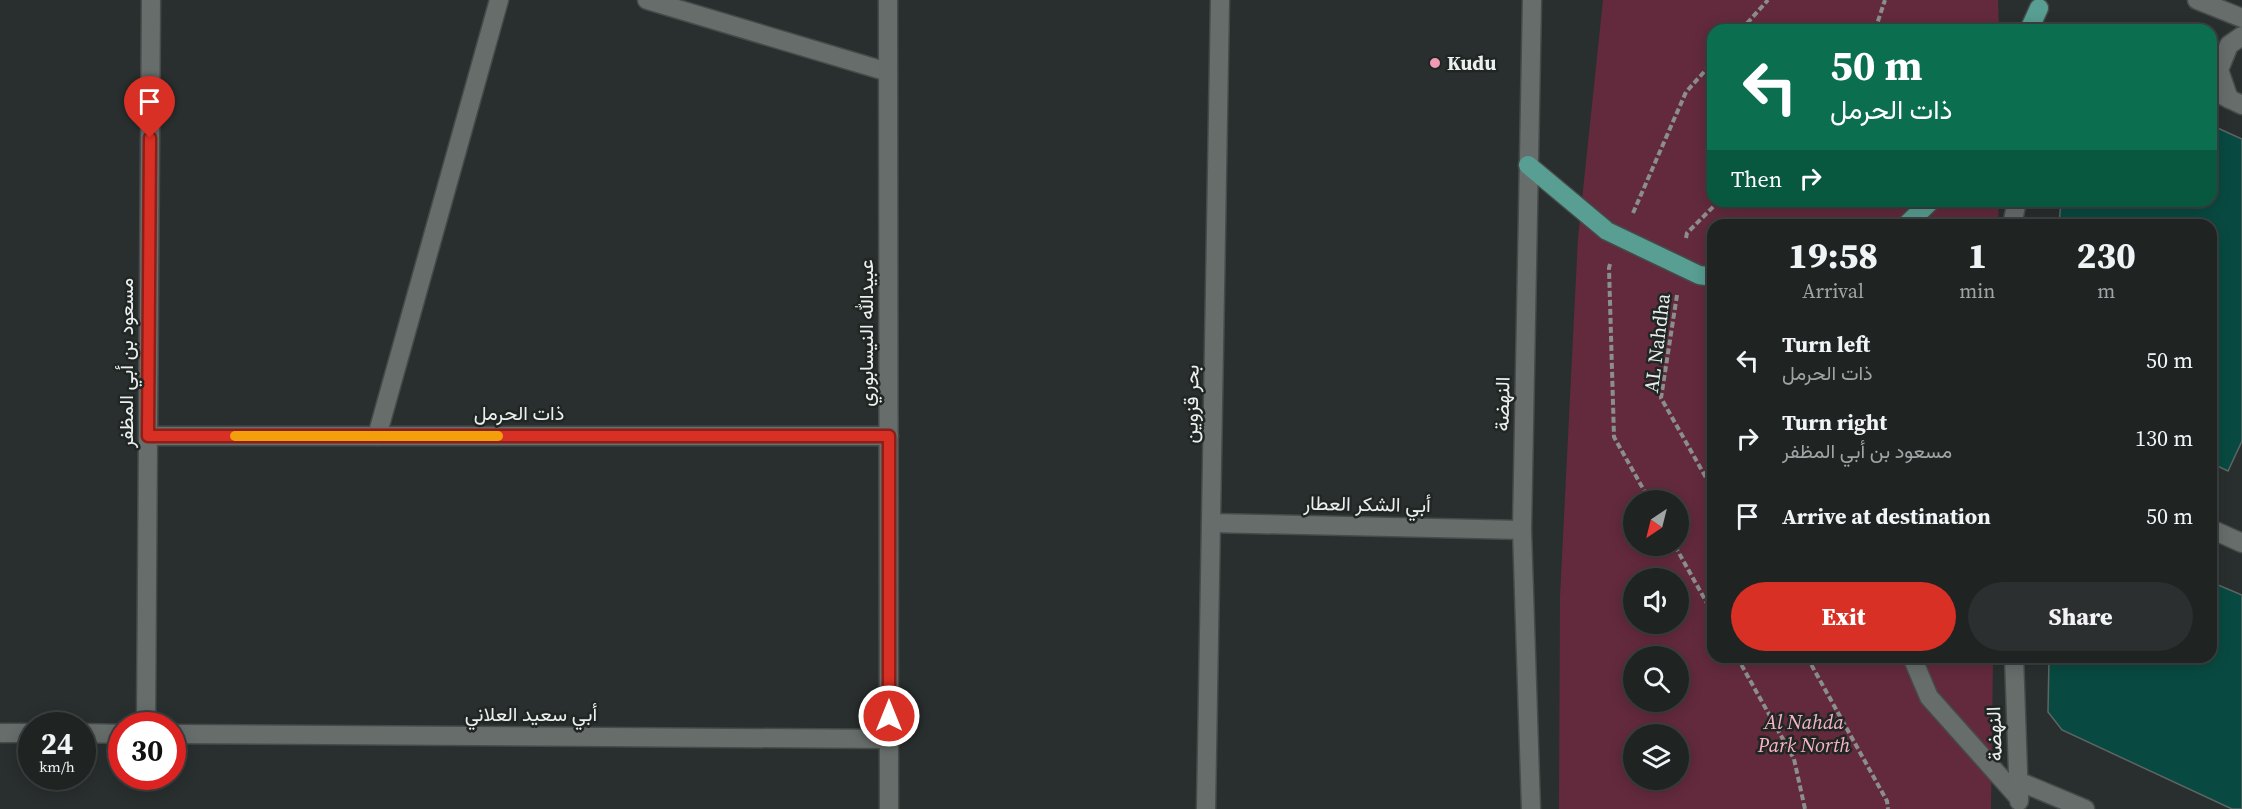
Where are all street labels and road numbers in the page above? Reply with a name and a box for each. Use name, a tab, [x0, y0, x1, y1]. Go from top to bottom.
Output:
street label: عبيدالله النيسابوري	[852, 259, 883, 407]
street label: مسعود بن أبي المظفر	[112, 278, 143, 449]
street label: AL Nahdha	[1637, 291, 1677, 394]
street label: بحر قزوين	[1176, 364, 1206, 444]
street label: النهضة	[1488, 376, 1516, 432]
street label: ذات الحرمل	[474, 399, 564, 427]
street label: أبي الشكر العطار	[1302, 489, 1431, 522]
street label: أبي سعيد العلاني	[465, 700, 598, 731]
street label: النهضة	[1979, 706, 2009, 762]

